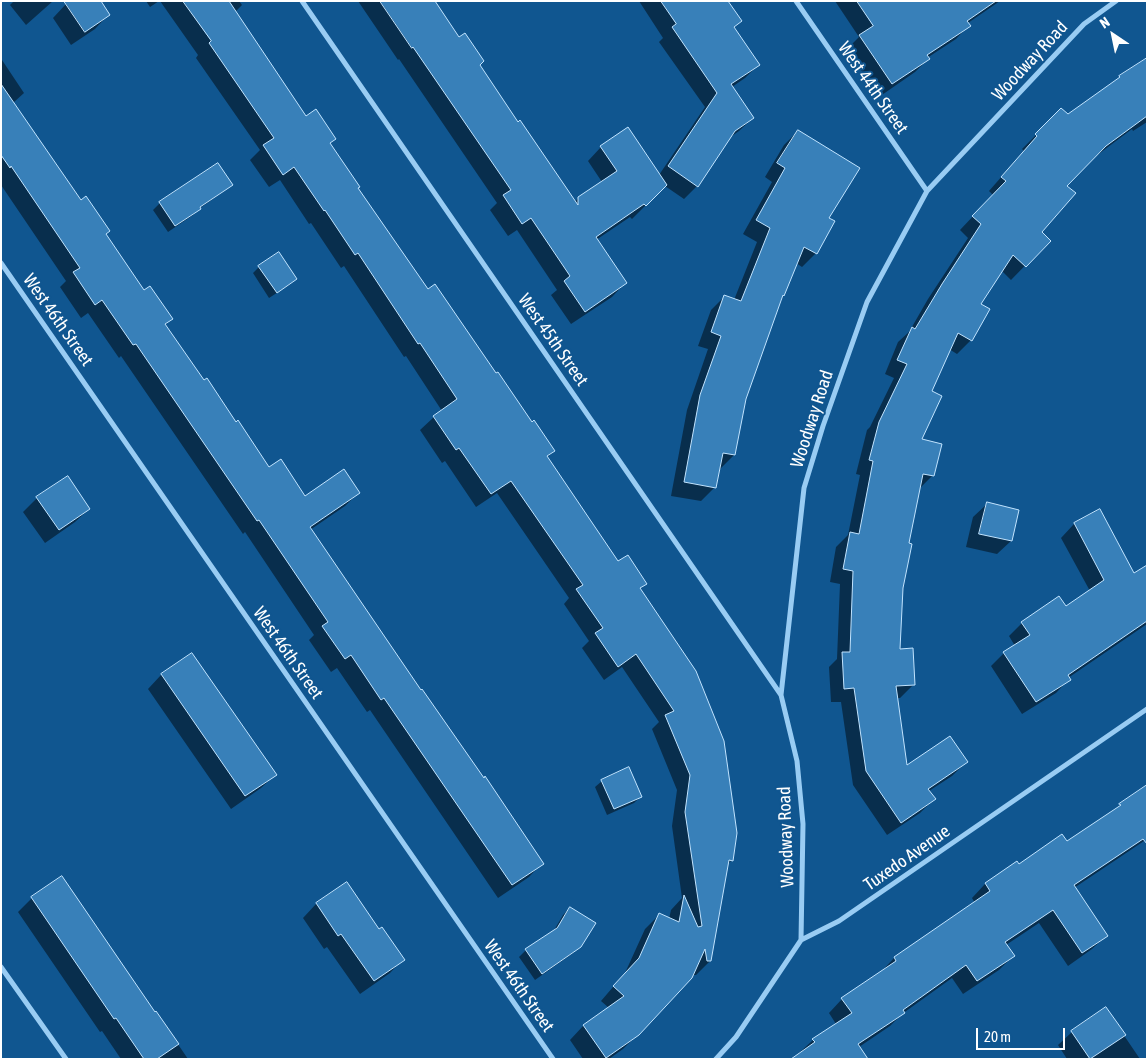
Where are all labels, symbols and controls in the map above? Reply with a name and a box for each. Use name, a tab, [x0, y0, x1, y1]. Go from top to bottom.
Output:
north arrow	[1088, 10, 1138, 60]
text: N	[1097, 14, 1113, 32]
street label: Woodway Road	[988, 17, 1072, 105]
street label: West 44th Street	[833, 38, 913, 138]
street label: West 46th Street	[18, 270, 98, 370]
street label: West 45th Street	[513, 290, 593, 390]
street label: Woodway Road	[786, 368, 838, 470]
street label: West 46th Street	[248, 603, 328, 703]
street label: Woodway Road	[773, 786, 799, 888]
street label: Tuxedo Avenue	[860, 820, 954, 896]
street label: West 46th Street	[479, 936, 559, 1036]
scale bar	[978, 1018, 1067, 1050]
text: 20 m	[984, 1028, 1011, 1045]

